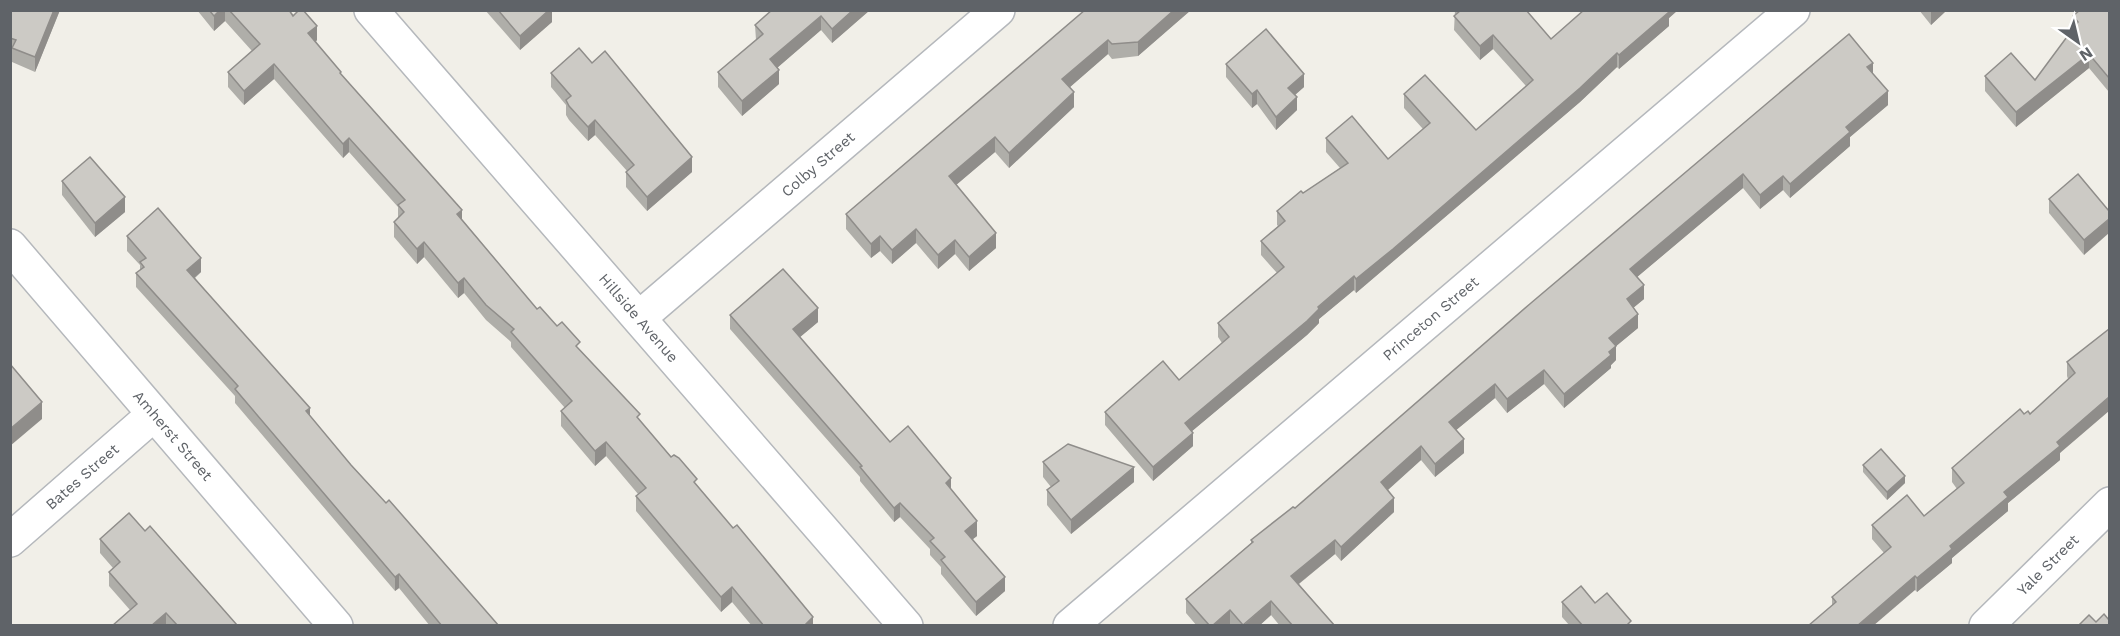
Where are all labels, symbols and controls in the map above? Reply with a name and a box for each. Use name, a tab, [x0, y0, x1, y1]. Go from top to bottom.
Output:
north arrow	[2048, 12, 2108, 72]
text: N	[2076, 43, 2096, 65]
street label: Colby Street	[778, 127, 859, 201]
street label: Hillside Avenue	[595, 270, 682, 366]
street label: Princeton Street	[1379, 272, 1483, 364]
street label: Amherst Street	[129, 387, 217, 485]
street label: Bates Street	[42, 440, 123, 514]
street label: Yale Street	[2013, 530, 2083, 599]

